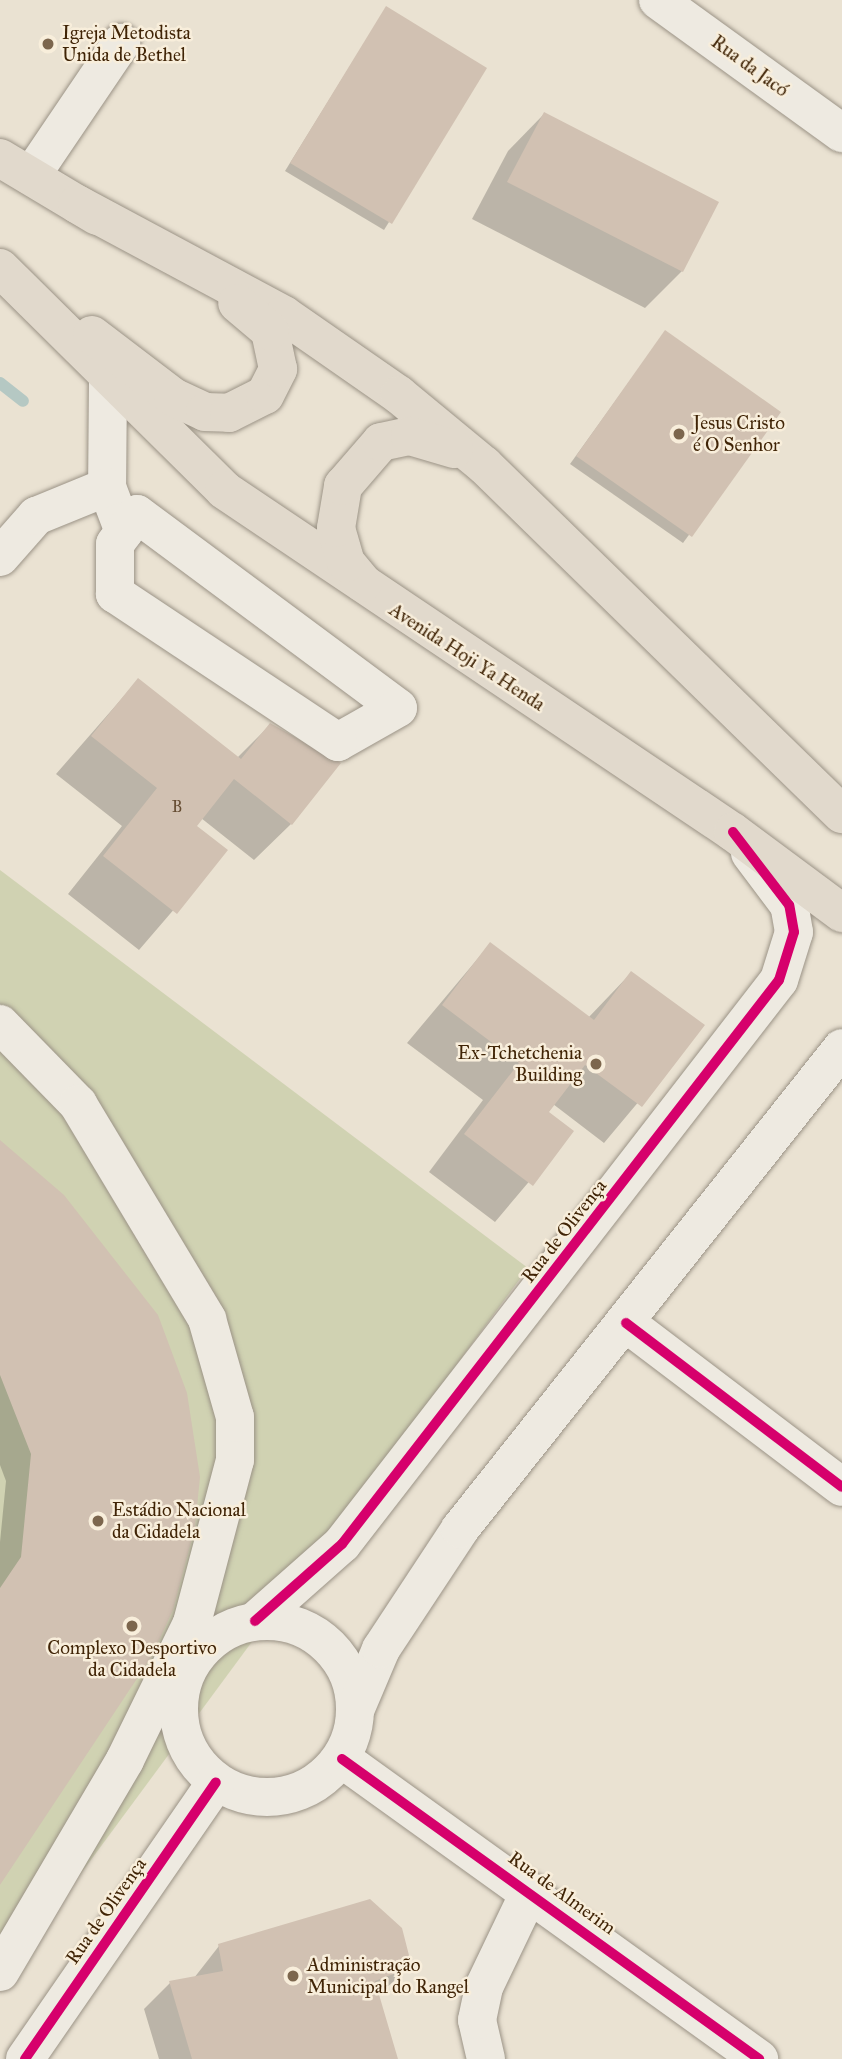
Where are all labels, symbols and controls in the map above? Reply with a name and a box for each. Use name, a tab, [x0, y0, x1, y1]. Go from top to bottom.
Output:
place label: Igreja Metodista Unida de Bethel	[62, 22, 191, 66]
street label: Rua da Jacó	[707, 30, 793, 102]
marker: Igreja Metodista Unida de Bethel	[40, 36, 56, 52]
place label: Jesus Cristo é O Senhor	[693, 412, 785, 456]
marker: Jesus Cristo é O Senhor	[671, 426, 687, 442]
street label: Avenida Hoji Ya Henda	[385, 598, 549, 716]
house number: B	[172, 797, 182, 817]
place label: Ex-Tchetchenia Building	[458, 1042, 582, 1086]
marker: Ex-Tchetchenia Building	[588, 1056, 604, 1072]
street label: Rua de Olivença	[517, 1175, 611, 1287]
place label: Estádio Nacional da Cidadela	[112, 1499, 246, 1543]
marker: Estádio Nacional da Cidadela	[90, 1513, 106, 1529]
marker: Complexo Desportivo da Cidadela	[124, 1618, 140, 1634]
place label: Complexo Desportivo da Cidadela	[47, 1637, 217, 1681]
street label: Rua de Almerim	[504, 1846, 620, 1940]
street label: Rua de Olivença	[61, 1853, 151, 1969]
place label: Administração Municipal do Rangel	[307, 1954, 469, 1998]
marker: Administração Municipal do Rangel	[285, 1968, 301, 1984]

